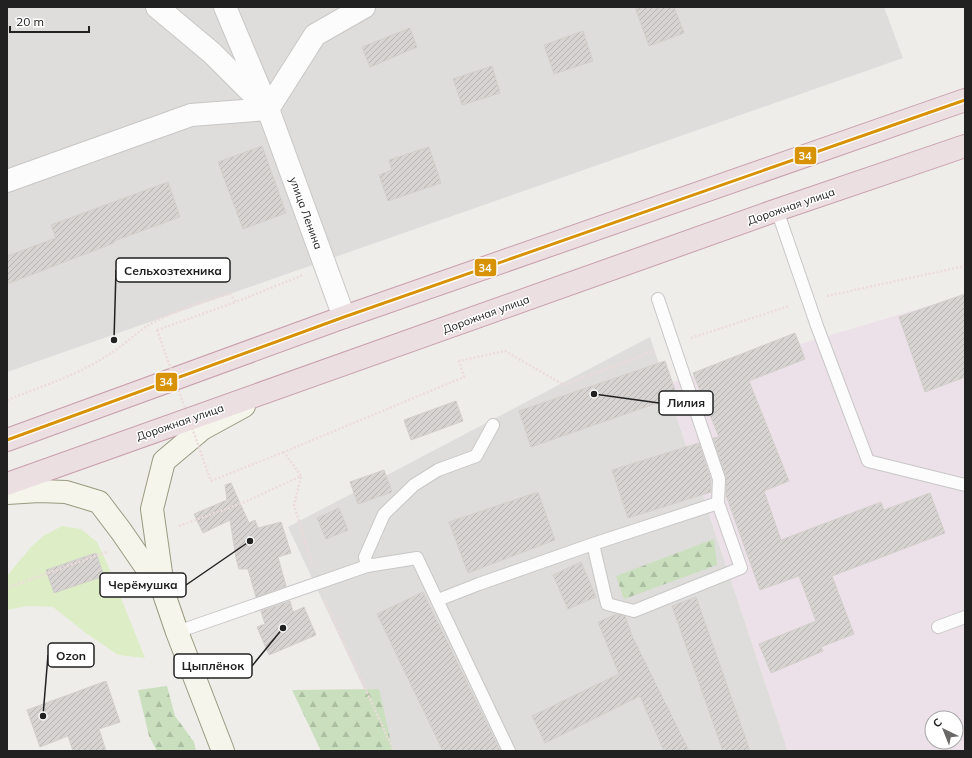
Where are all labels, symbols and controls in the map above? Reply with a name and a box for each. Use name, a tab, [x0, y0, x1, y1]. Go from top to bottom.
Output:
scale bar	[10, 8, 89, 34]
text: 20 m	[16, 14, 44, 29]
line badge: 34	[794, 146, 817, 165]
text: 34	[798, 149, 812, 163]
street label: улица Ленина	[286, 175, 326, 251]
street label: Дорожная улица	[745, 184, 837, 228]
callout: Сельхозтехника	[116, 258, 230, 282]
line badge: 34	[474, 258, 497, 277]
text: 34	[478, 261, 492, 275]
text: Сельхозтехника	[124, 263, 222, 278]
street label: Дорожная улица	[441, 292, 531, 336]
line badge: 34	[155, 372, 178, 392]
text: 34	[159, 375, 173, 389]
callout: Лилия	[659, 391, 713, 415]
text: Лилия	[667, 395, 705, 410]
street label: Дорожная улица	[134, 400, 226, 444]
callout: Черёмушка	[100, 573, 186, 597]
text: Черёмушка	[108, 577, 178, 592]
callout: Ozon	[48, 643, 94, 667]
text: Ozon	[56, 648, 86, 663]
callout: Цыплёнок	[174, 654, 252, 678]
text: Цыплёнок	[182, 658, 244, 673]
north arrow	[924, 710, 964, 750]
text: С	[930, 715, 945, 730]

